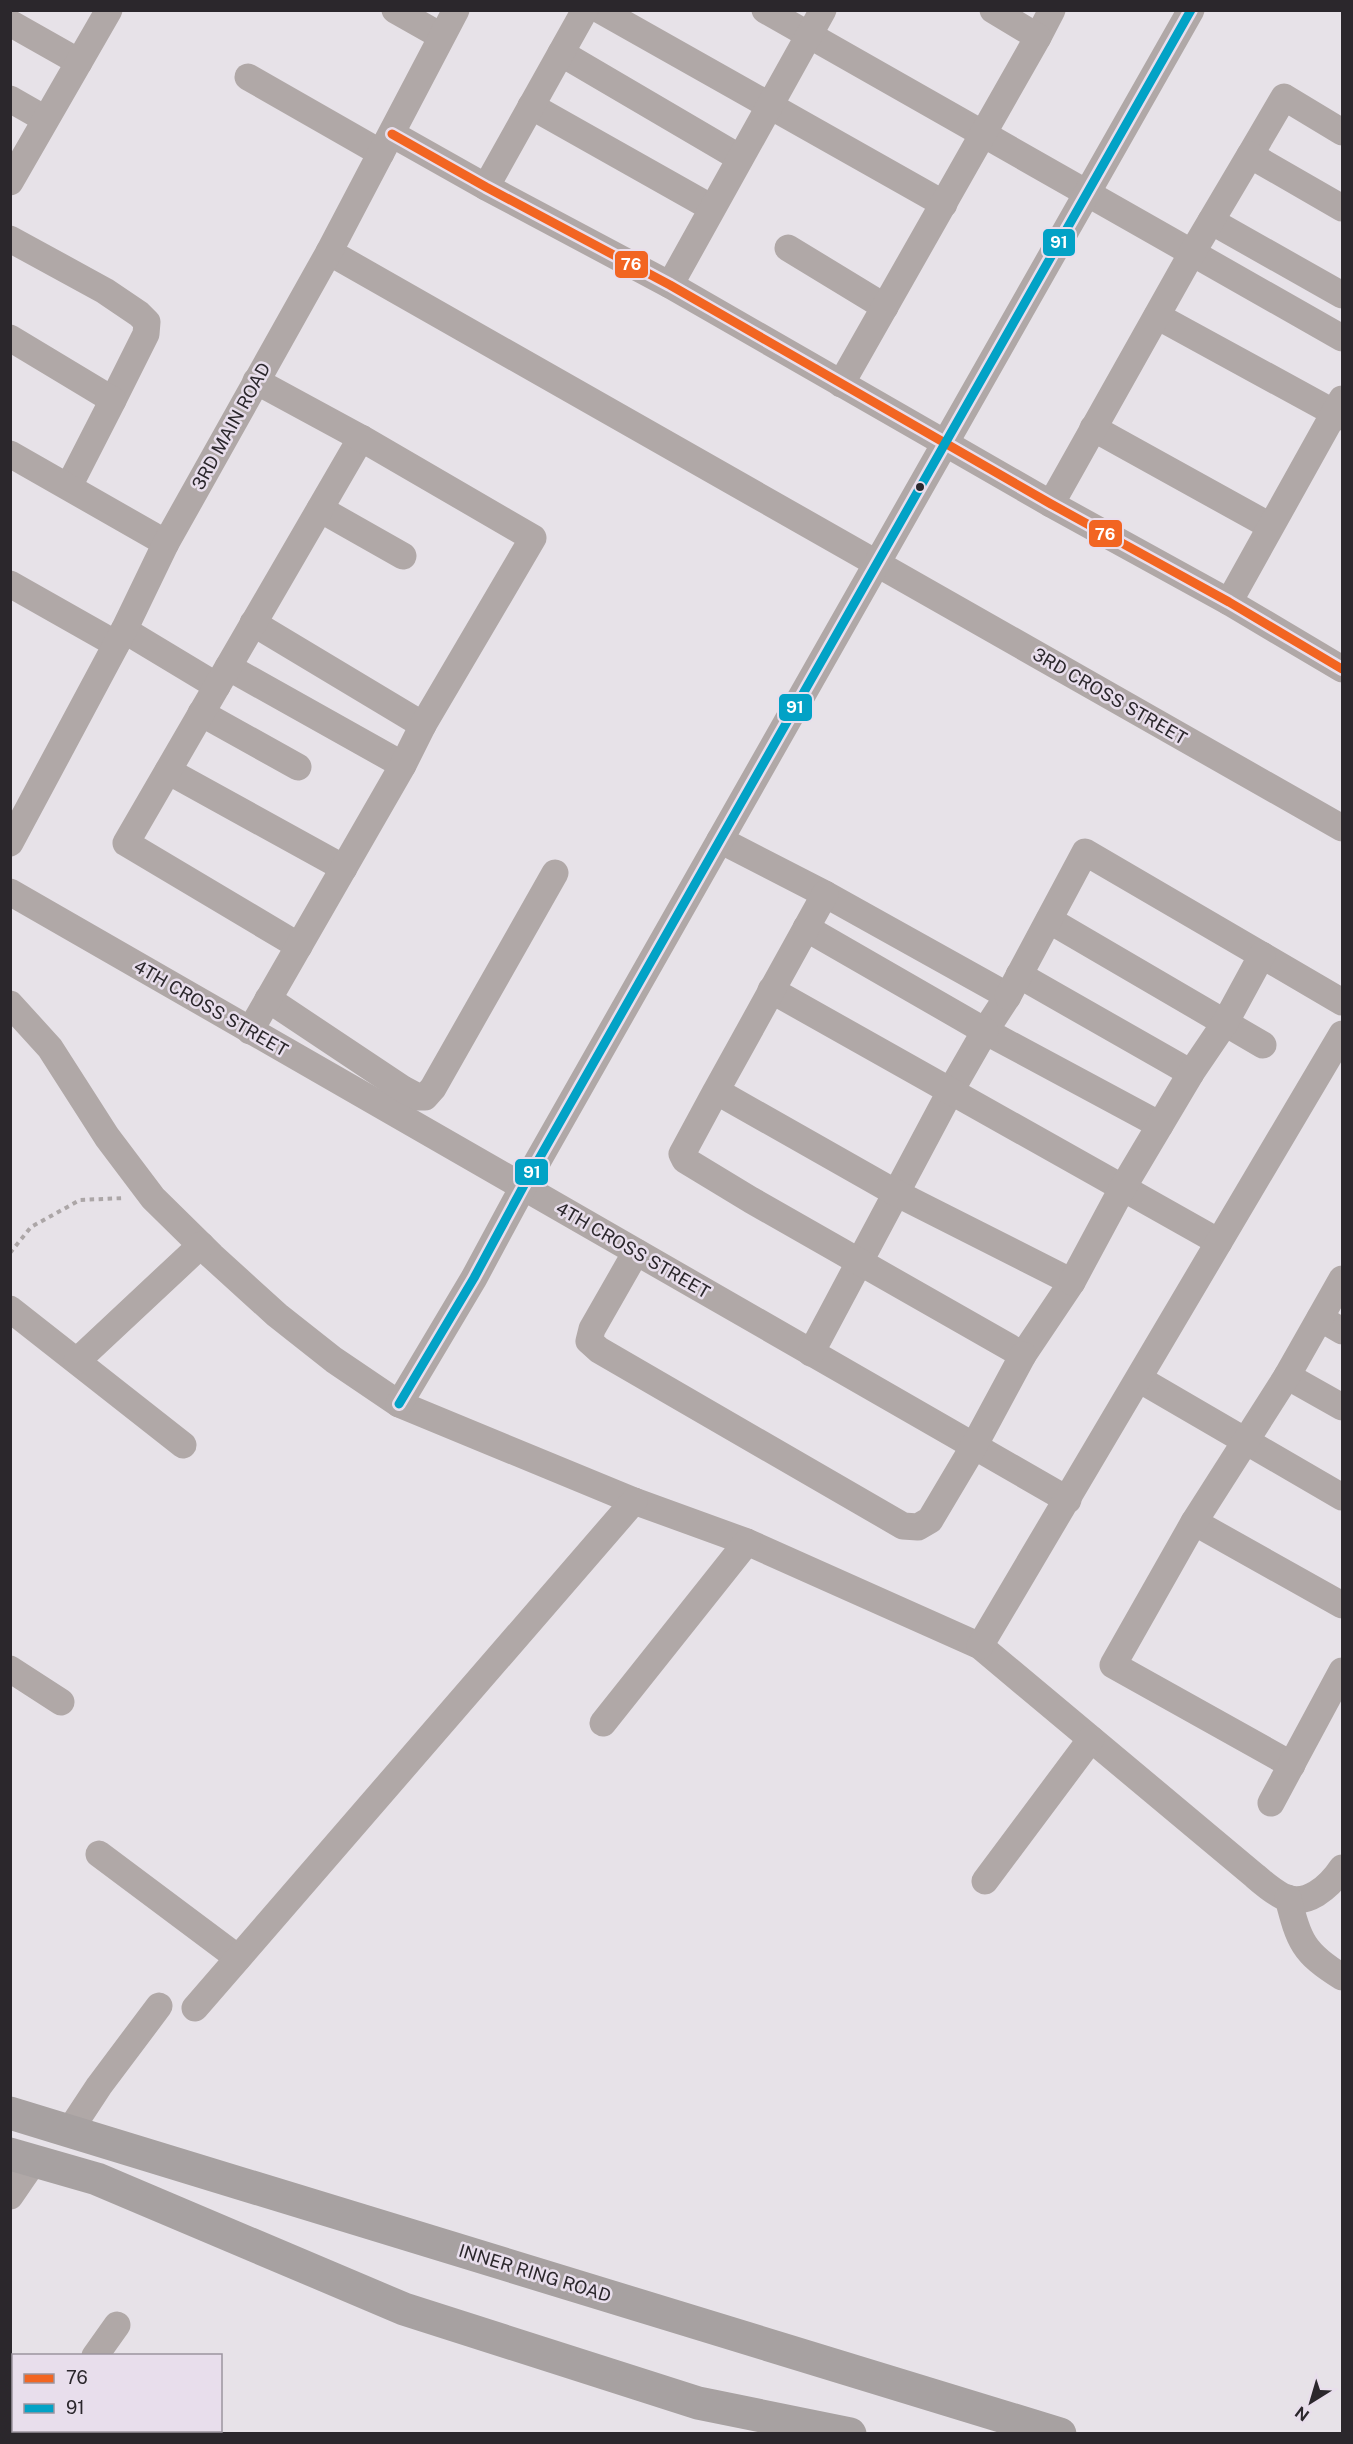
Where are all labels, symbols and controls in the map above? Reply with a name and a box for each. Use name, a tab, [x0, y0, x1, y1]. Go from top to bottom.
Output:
line badge: 91	[1042, 228, 1076, 257]
text: 91	[1050, 233, 1068, 252]
line badge: 76	[614, 250, 649, 279]
text: 76	[621, 255, 641, 274]
street label: 3RD MAIN ROAD	[187, 359, 275, 493]
unlabelled marker	[914, 481, 926, 493]
line badge: 76	[1088, 519, 1123, 548]
text: 76	[1095, 525, 1115, 544]
street label: 3RD CROSS STREET	[1029, 643, 1191, 749]
line badge: 91	[778, 693, 813, 722]
text: 91	[786, 698, 804, 717]
street label: 4TH CROSS STREET	[130, 955, 292, 1061]
line badge: 91	[514, 1158, 549, 1186]
text: 91	[523, 1163, 541, 1182]
street label: 4TH CROSS STREET	[552, 1197, 714, 1303]
street label: INNER RING ROAD	[456, 2240, 614, 2306]
legend	[12, 2354, 222, 2432]
text: 76	[66, 2367, 88, 2388]
north arrow	[1281, 2372, 1341, 2432]
text: 91	[66, 2397, 85, 2418]
text: N	[1292, 2402, 1313, 2425]

